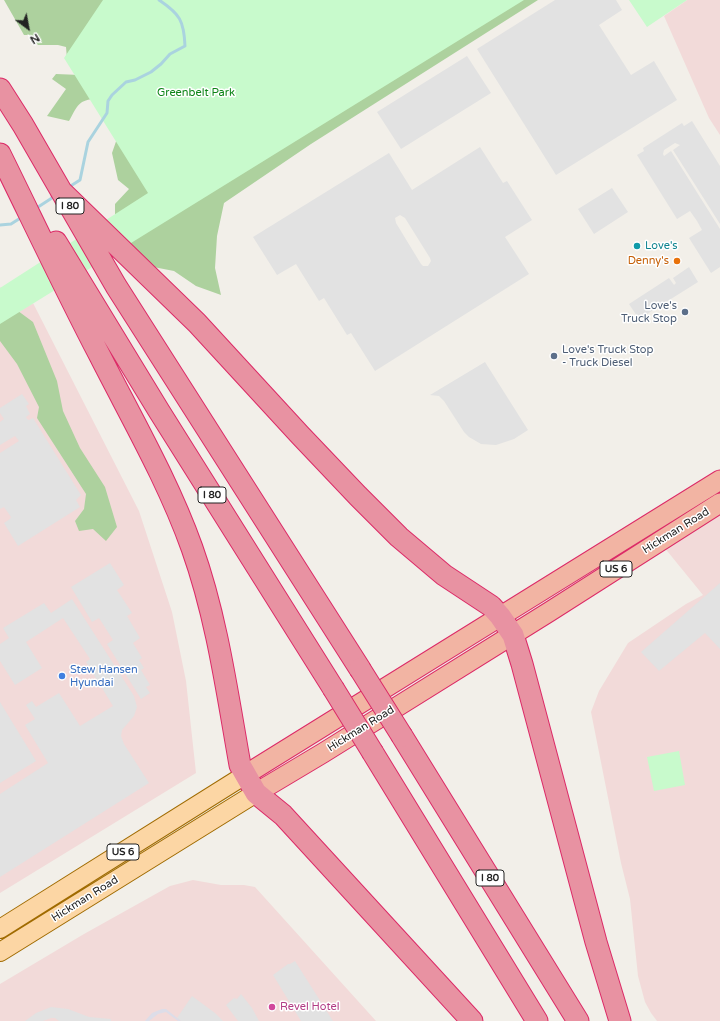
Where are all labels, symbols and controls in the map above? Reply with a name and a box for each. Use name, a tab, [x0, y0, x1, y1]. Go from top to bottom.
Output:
north arrow	[8, 8, 48, 48]
text: N	[27, 31, 42, 46]
park label: Greenbelt Park	[157, 86, 235, 100]
road number: I 80	[56, 198, 84, 214]
place label: Love's	[645, 239, 678, 253]
marker: Love's	[632, 241, 642, 251]
place label: Denny's	[628, 254, 669, 268]
marker: Denny's	[672, 256, 682, 266]
place label: Love's Truck Stop	[621, 299, 677, 325]
marker: Love's Truck Stop	[680, 307, 690, 317]
place label: Love's Truck Stop - Truck Diesel	[562, 343, 653, 369]
marker: Love's Truck Stop - Truck Diesel	[549, 351, 559, 361]
road number: I 80	[198, 487, 226, 503]
street label: Hickman Road	[640, 505, 712, 557]
road number: US 6	[600, 561, 632, 577]
place label: Stew Hansen Hyundai	[70, 663, 138, 689]
marker: Stew Hansen Hyundai	[57, 671, 67, 681]
street label: Hickman Road	[325, 703, 397, 755]
road number: US 6	[107, 844, 139, 860]
road number: I 80	[476, 870, 504, 886]
street label: Hickman Road	[49, 873, 121, 925]
place label: Revel Hotel	[280, 1000, 339, 1014]
marker: Revel Hotel	[267, 1002, 277, 1012]

